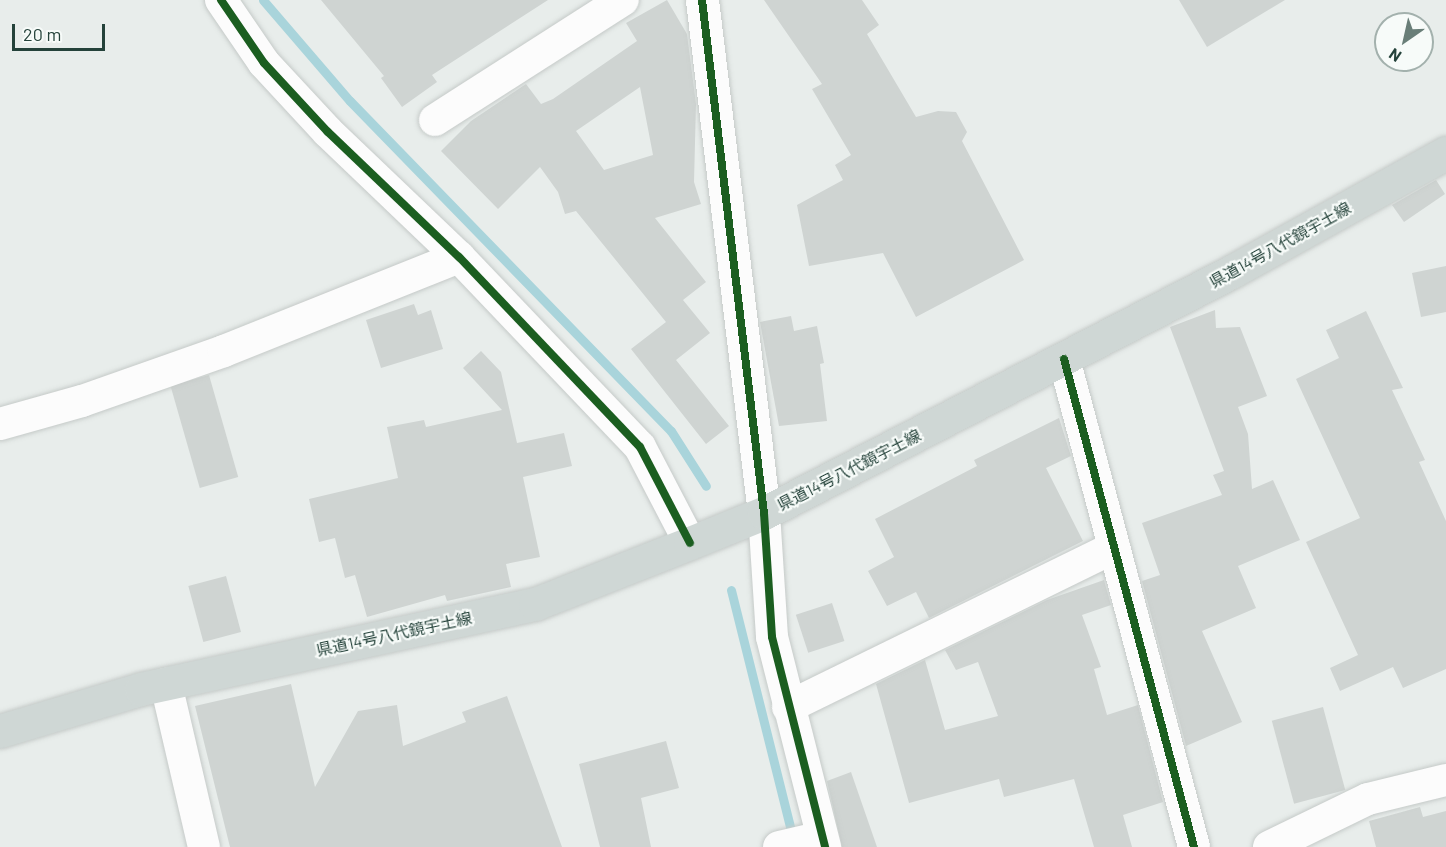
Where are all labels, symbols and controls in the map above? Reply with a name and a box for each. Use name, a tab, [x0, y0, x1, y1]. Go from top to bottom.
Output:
scale bar	[15, 12, 108, 50]
north arrow	[1374, 12, 1434, 72]
text: 20 m	[23, 23, 61, 45]
text: N	[1385, 45, 1405, 67]
street label: 県道14号八代鏡宇土線	[1206, 198, 1354, 292]
street label: 県道14号八代鏡宇土線	[774, 425, 924, 515]
street label: 県道14号八代鏡宇土線	[315, 608, 473, 660]

